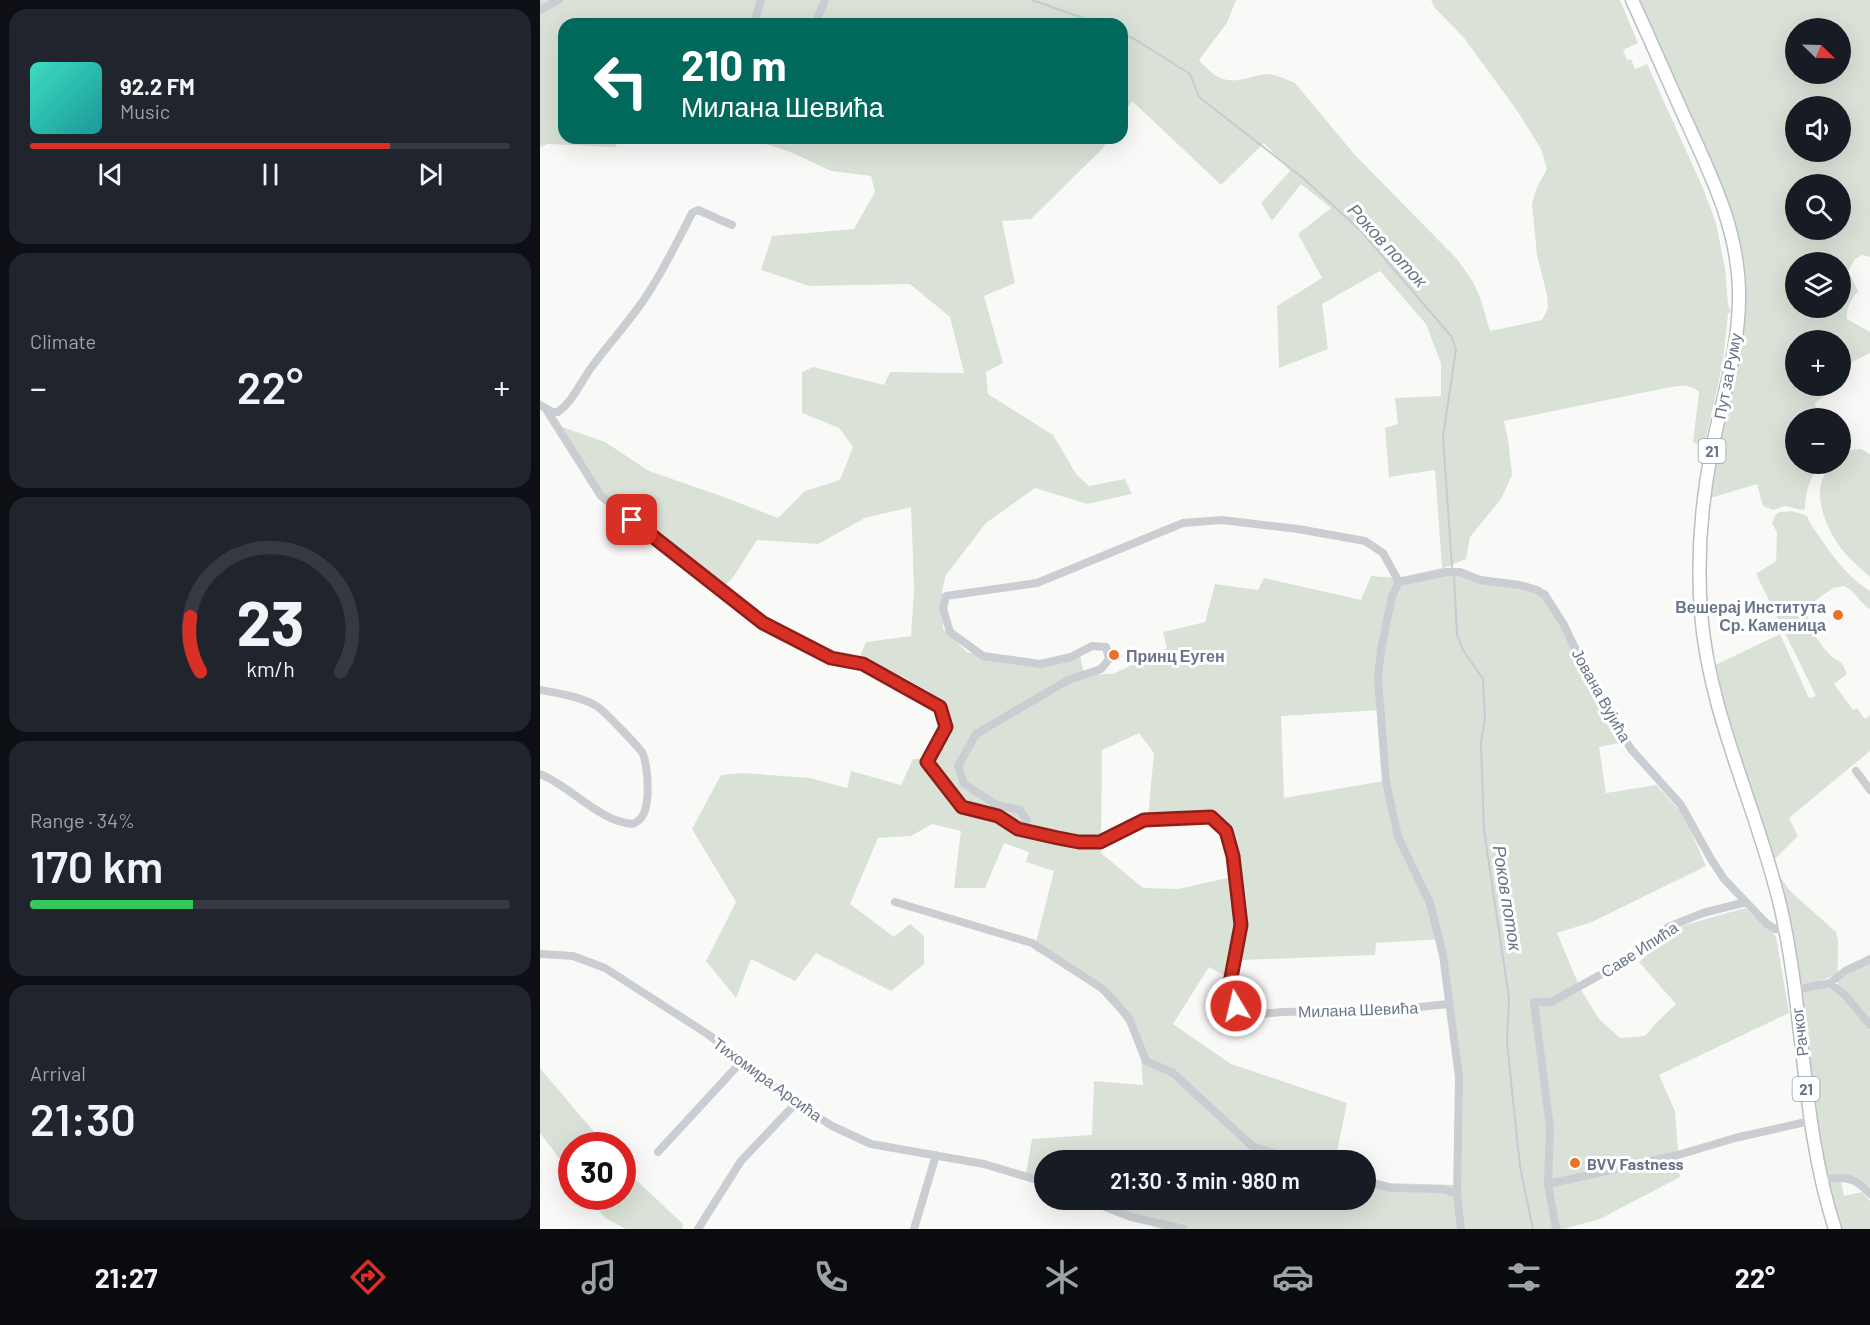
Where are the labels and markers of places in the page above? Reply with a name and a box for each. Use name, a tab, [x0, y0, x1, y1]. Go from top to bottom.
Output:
pin	[606, 494, 657, 545]
place label: Вешерај Института Ср. Каменица	[1675, 597, 1826, 634]
marker: Вешерај Института Ср. Каменица	[1831, 608, 1845, 622]
place label: Принц Еуген	[1126, 646, 1225, 665]
marker: Принц Еуген	[1107, 648, 1121, 662]
place label: BVV Fastness	[1587, 1154, 1684, 1173]
marker: BVV Fastness	[1568, 1156, 1582, 1170]

